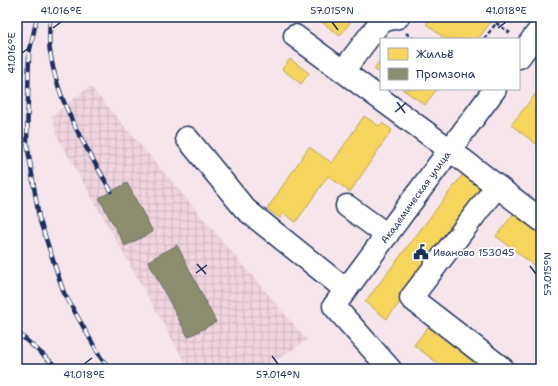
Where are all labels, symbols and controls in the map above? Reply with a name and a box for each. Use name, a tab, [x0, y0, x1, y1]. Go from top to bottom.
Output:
text: 41.016°E	[40, 4, 82, 17]
text: 57.015°N	[310, 4, 354, 17]
text: 41.018°E	[485, 4, 527, 17]
text: 41.016°E	[5, 32, 18, 74]
legend	[380, 38, 520, 90]
text: Жильё	[416, 46, 454, 62]
text: Промзона	[416, 66, 476, 82]
street label: Академическая улица	[378, 148, 454, 246]
public building icon: Иваново 153045	[412, 243, 430, 261]
place label: Иваново 153045	[433, 246, 514, 259]
text: 57.015°N	[541, 252, 554, 296]
text: 41.018°E	[63, 368, 105, 381]
text: 57.014°N	[256, 368, 300, 381]

